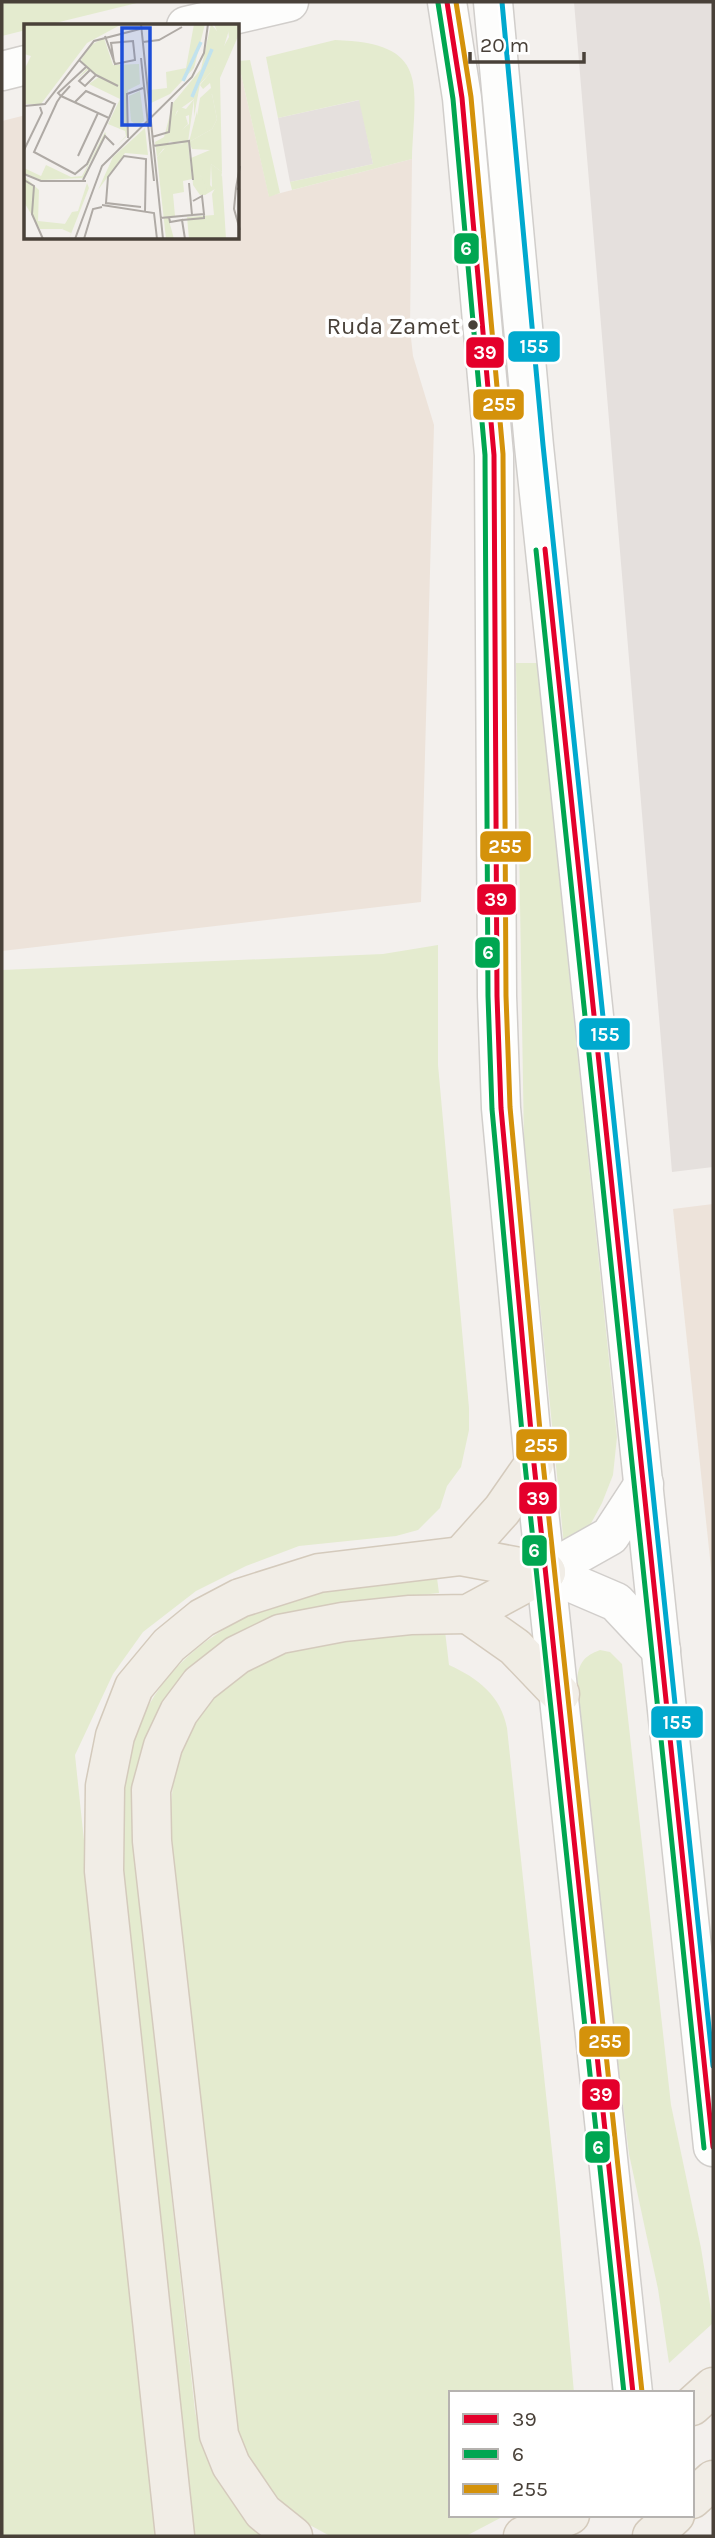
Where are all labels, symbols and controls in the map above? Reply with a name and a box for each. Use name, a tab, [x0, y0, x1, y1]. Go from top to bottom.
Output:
scale bar	[470, 21, 584, 65]
inset map	[24, 24, 240, 240]
text: 20 m	[480, 33, 529, 57]
line badge: 6	[453, 232, 480, 265]
text: 6	[460, 238, 472, 260]
place label: Ruda Zamet	[326, 312, 460, 340]
marker: Ruda Zamet	[466, 318, 480, 332]
line badge: 155	[507, 330, 561, 363]
line badge: 39	[465, 336, 505, 369]
text: 155	[520, 336, 548, 358]
text: 39	[473, 342, 497, 364]
line badge: 255	[472, 388, 525, 421]
text: 255	[482, 394, 516, 416]
line badge: 255	[479, 830, 532, 863]
text: 255	[488, 836, 522, 858]
line badge: 39	[476, 883, 517, 916]
text: 39	[484, 889, 508, 911]
line badge: 6	[474, 936, 501, 969]
text: 6	[482, 942, 494, 964]
line badge: 155	[578, 1017, 631, 1051]
text: 155	[591, 1024, 619, 1046]
line badge: 255	[515, 1428, 568, 1462]
text: 255	[524, 1435, 558, 1457]
line badge: 39	[518, 1481, 558, 1515]
text: 39	[526, 1488, 550, 1510]
line badge: 6	[521, 1534, 548, 1567]
text: 6	[528, 1540, 540, 1562]
line badge: 155	[650, 1705, 704, 1739]
text: 155	[663, 1712, 691, 1734]
line badge: 255	[578, 2025, 631, 2058]
text: 255	[588, 2031, 622, 2053]
line badge: 39	[581, 2078, 621, 2111]
text: 39	[589, 2084, 613, 2106]
line badge: 6	[584, 2130, 611, 2164]
text: 6	[592, 2137, 604, 2159]
legend	[449, 2391, 694, 2517]
text: 39	[512, 2407, 537, 2431]
text: 6	[512, 2442, 524, 2466]
text: 255	[512, 2477, 548, 2501]

